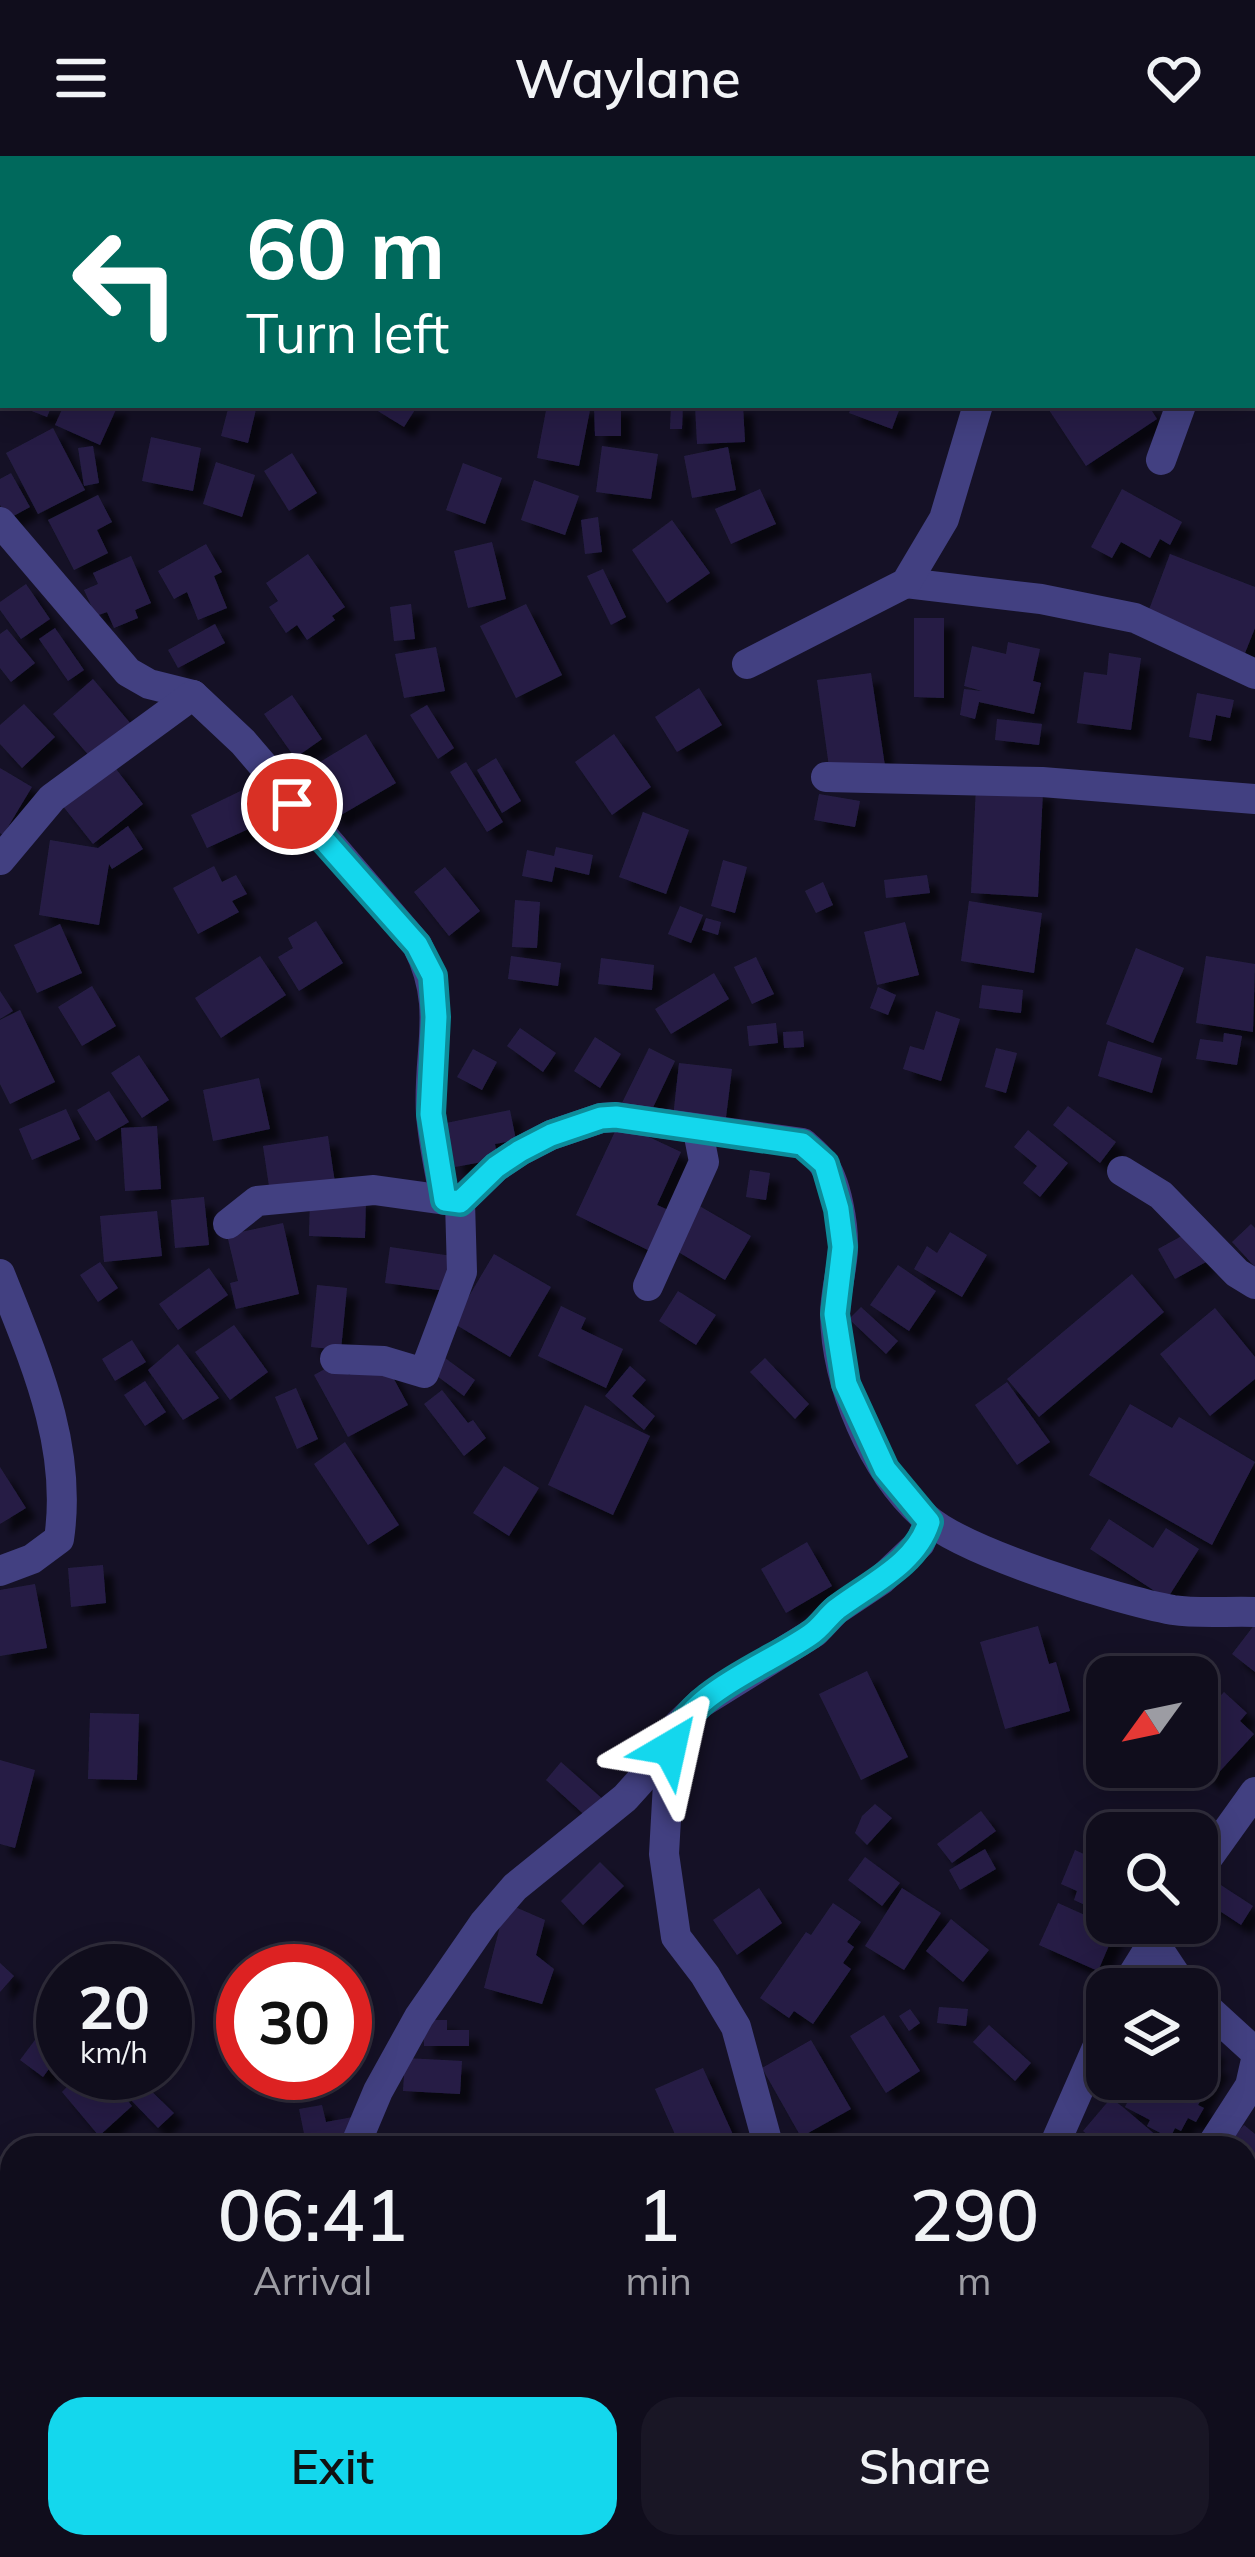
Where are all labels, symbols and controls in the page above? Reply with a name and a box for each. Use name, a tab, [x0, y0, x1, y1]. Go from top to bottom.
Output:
text: Waylane	[514, 44, 741, 112]
icon: menu	[48, 45, 114, 111]
icon: heart	[1141, 45, 1207, 111]
text: 60 m	[246, 195, 445, 300]
icon: left	[48, 204, 204, 360]
text: Turn left	[246, 299, 449, 367]
pin	[241, 753, 343, 855]
icon: arrive	[259, 771, 325, 837]
north arrow	[1086, 1656, 1218, 1788]
map controls	[1086, 1656, 1218, 2100]
position arrow	[607, 1685, 733, 1811]
button: search	[1086, 1812, 1218, 1944]
speed limit sign: 30	[216, 1944, 372, 2100]
button: layers	[1086, 1968, 1218, 2100]
text: 20	[78, 1969, 150, 2044]
text: km/h	[80, 2033, 148, 2071]
text: 06:41	[218, 2169, 408, 2259]
text: 1	[637, 2169, 680, 2259]
text: 290	[910, 2169, 1039, 2259]
text: Arrival	[253, 2256, 372, 2305]
text: min	[625, 2256, 692, 2305]
text: m	[957, 2256, 992, 2305]
button: Exit	[48, 2397, 617, 2535]
button: Share	[641, 2397, 1209, 2535]

